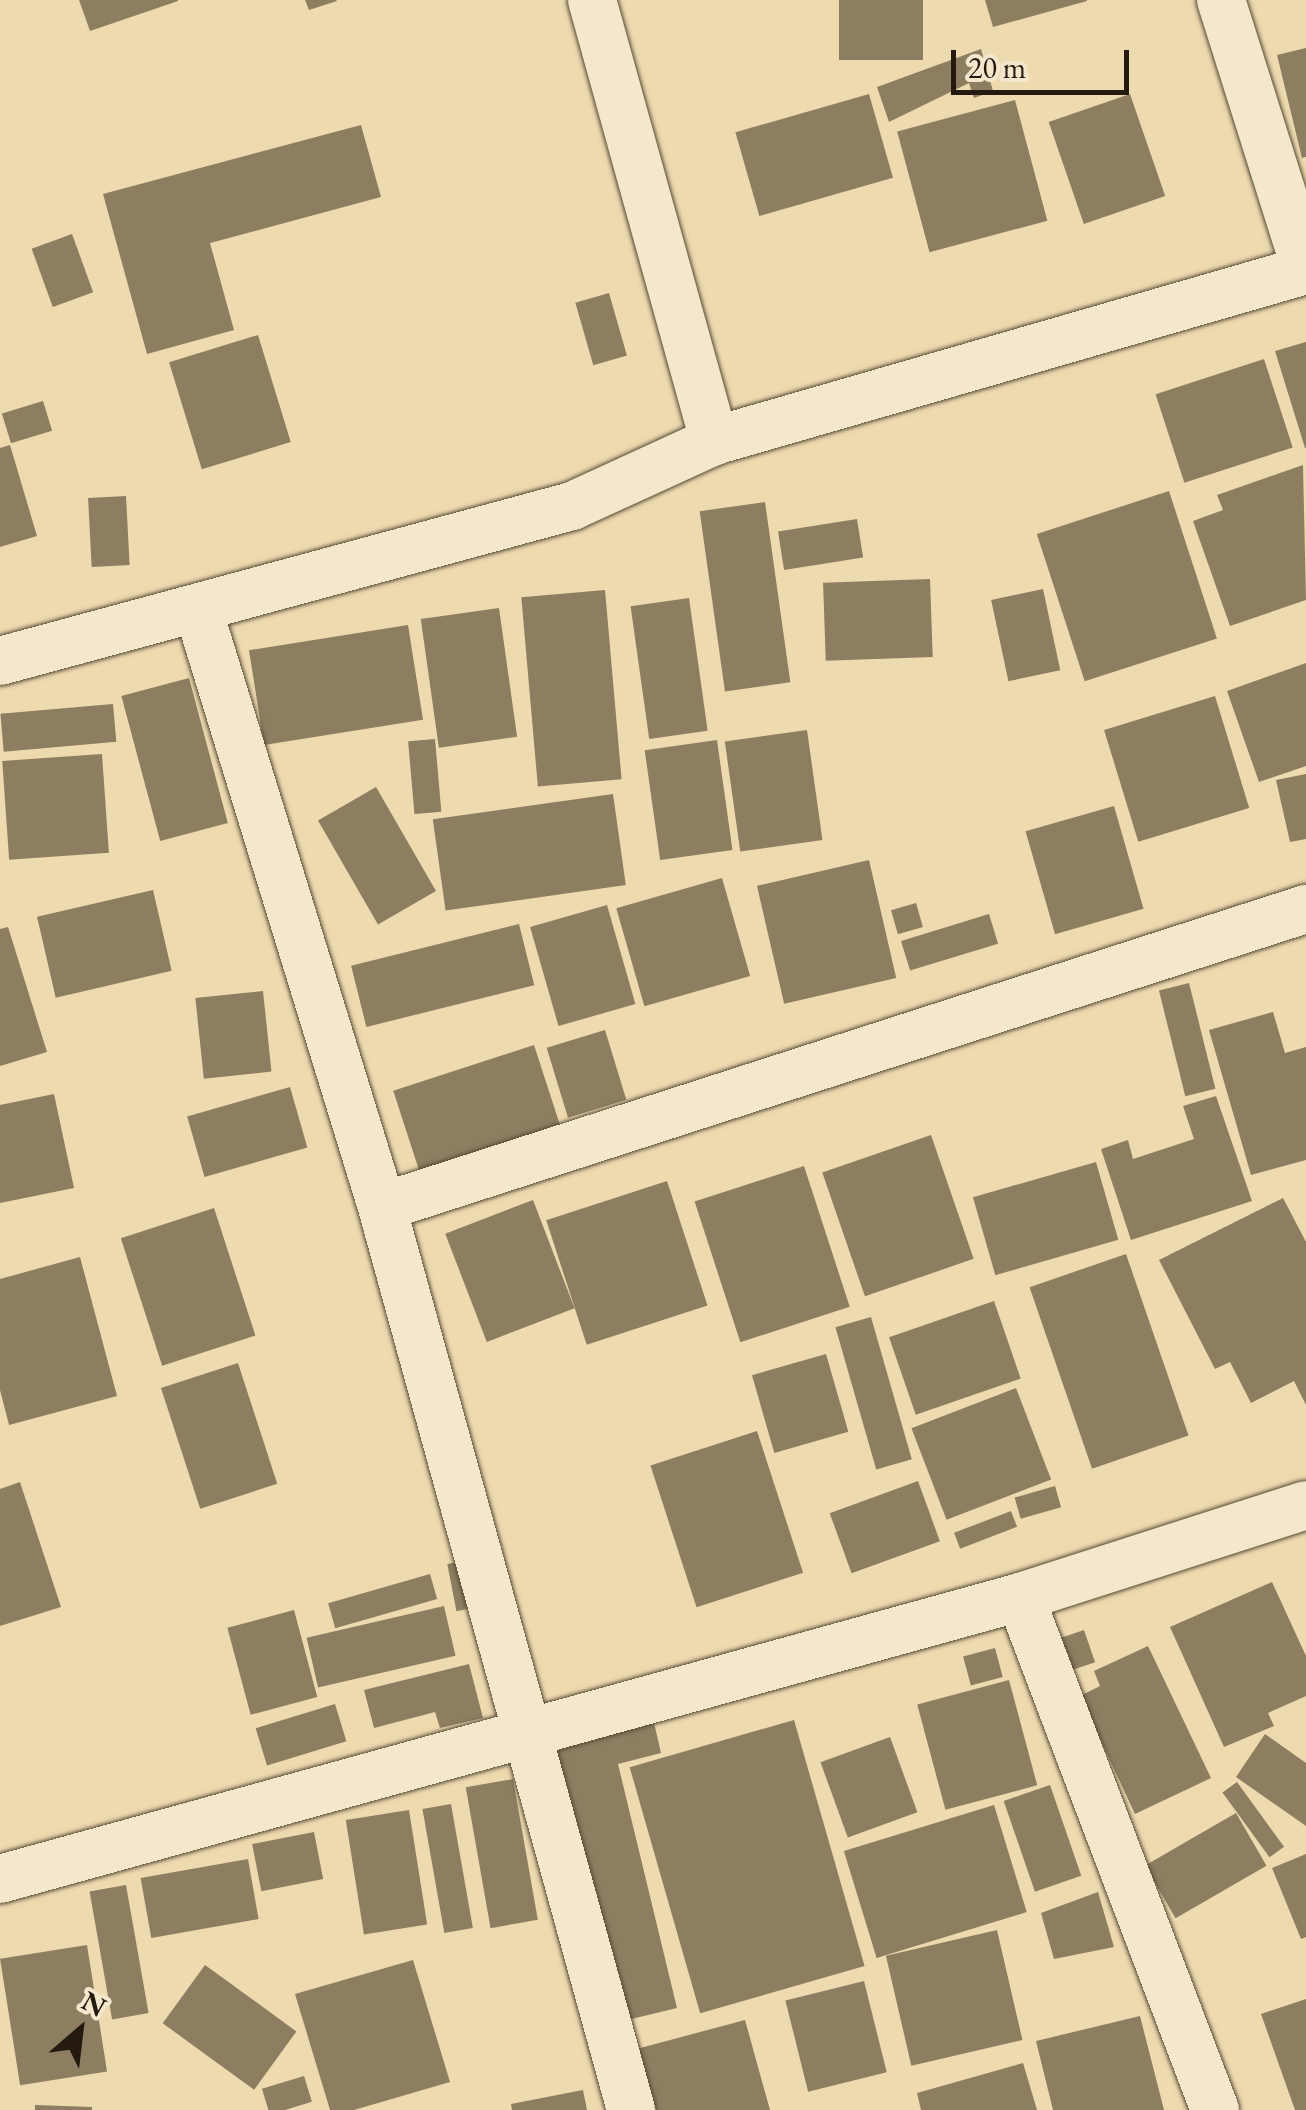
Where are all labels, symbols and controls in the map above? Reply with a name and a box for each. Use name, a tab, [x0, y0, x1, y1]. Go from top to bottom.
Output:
scale bar	[956, 30, 1134, 92]
text: 20 m	[968, 48, 1026, 87]
north arrow	[30, 1980, 130, 2080]
text: N	[76, 1982, 113, 2025]

